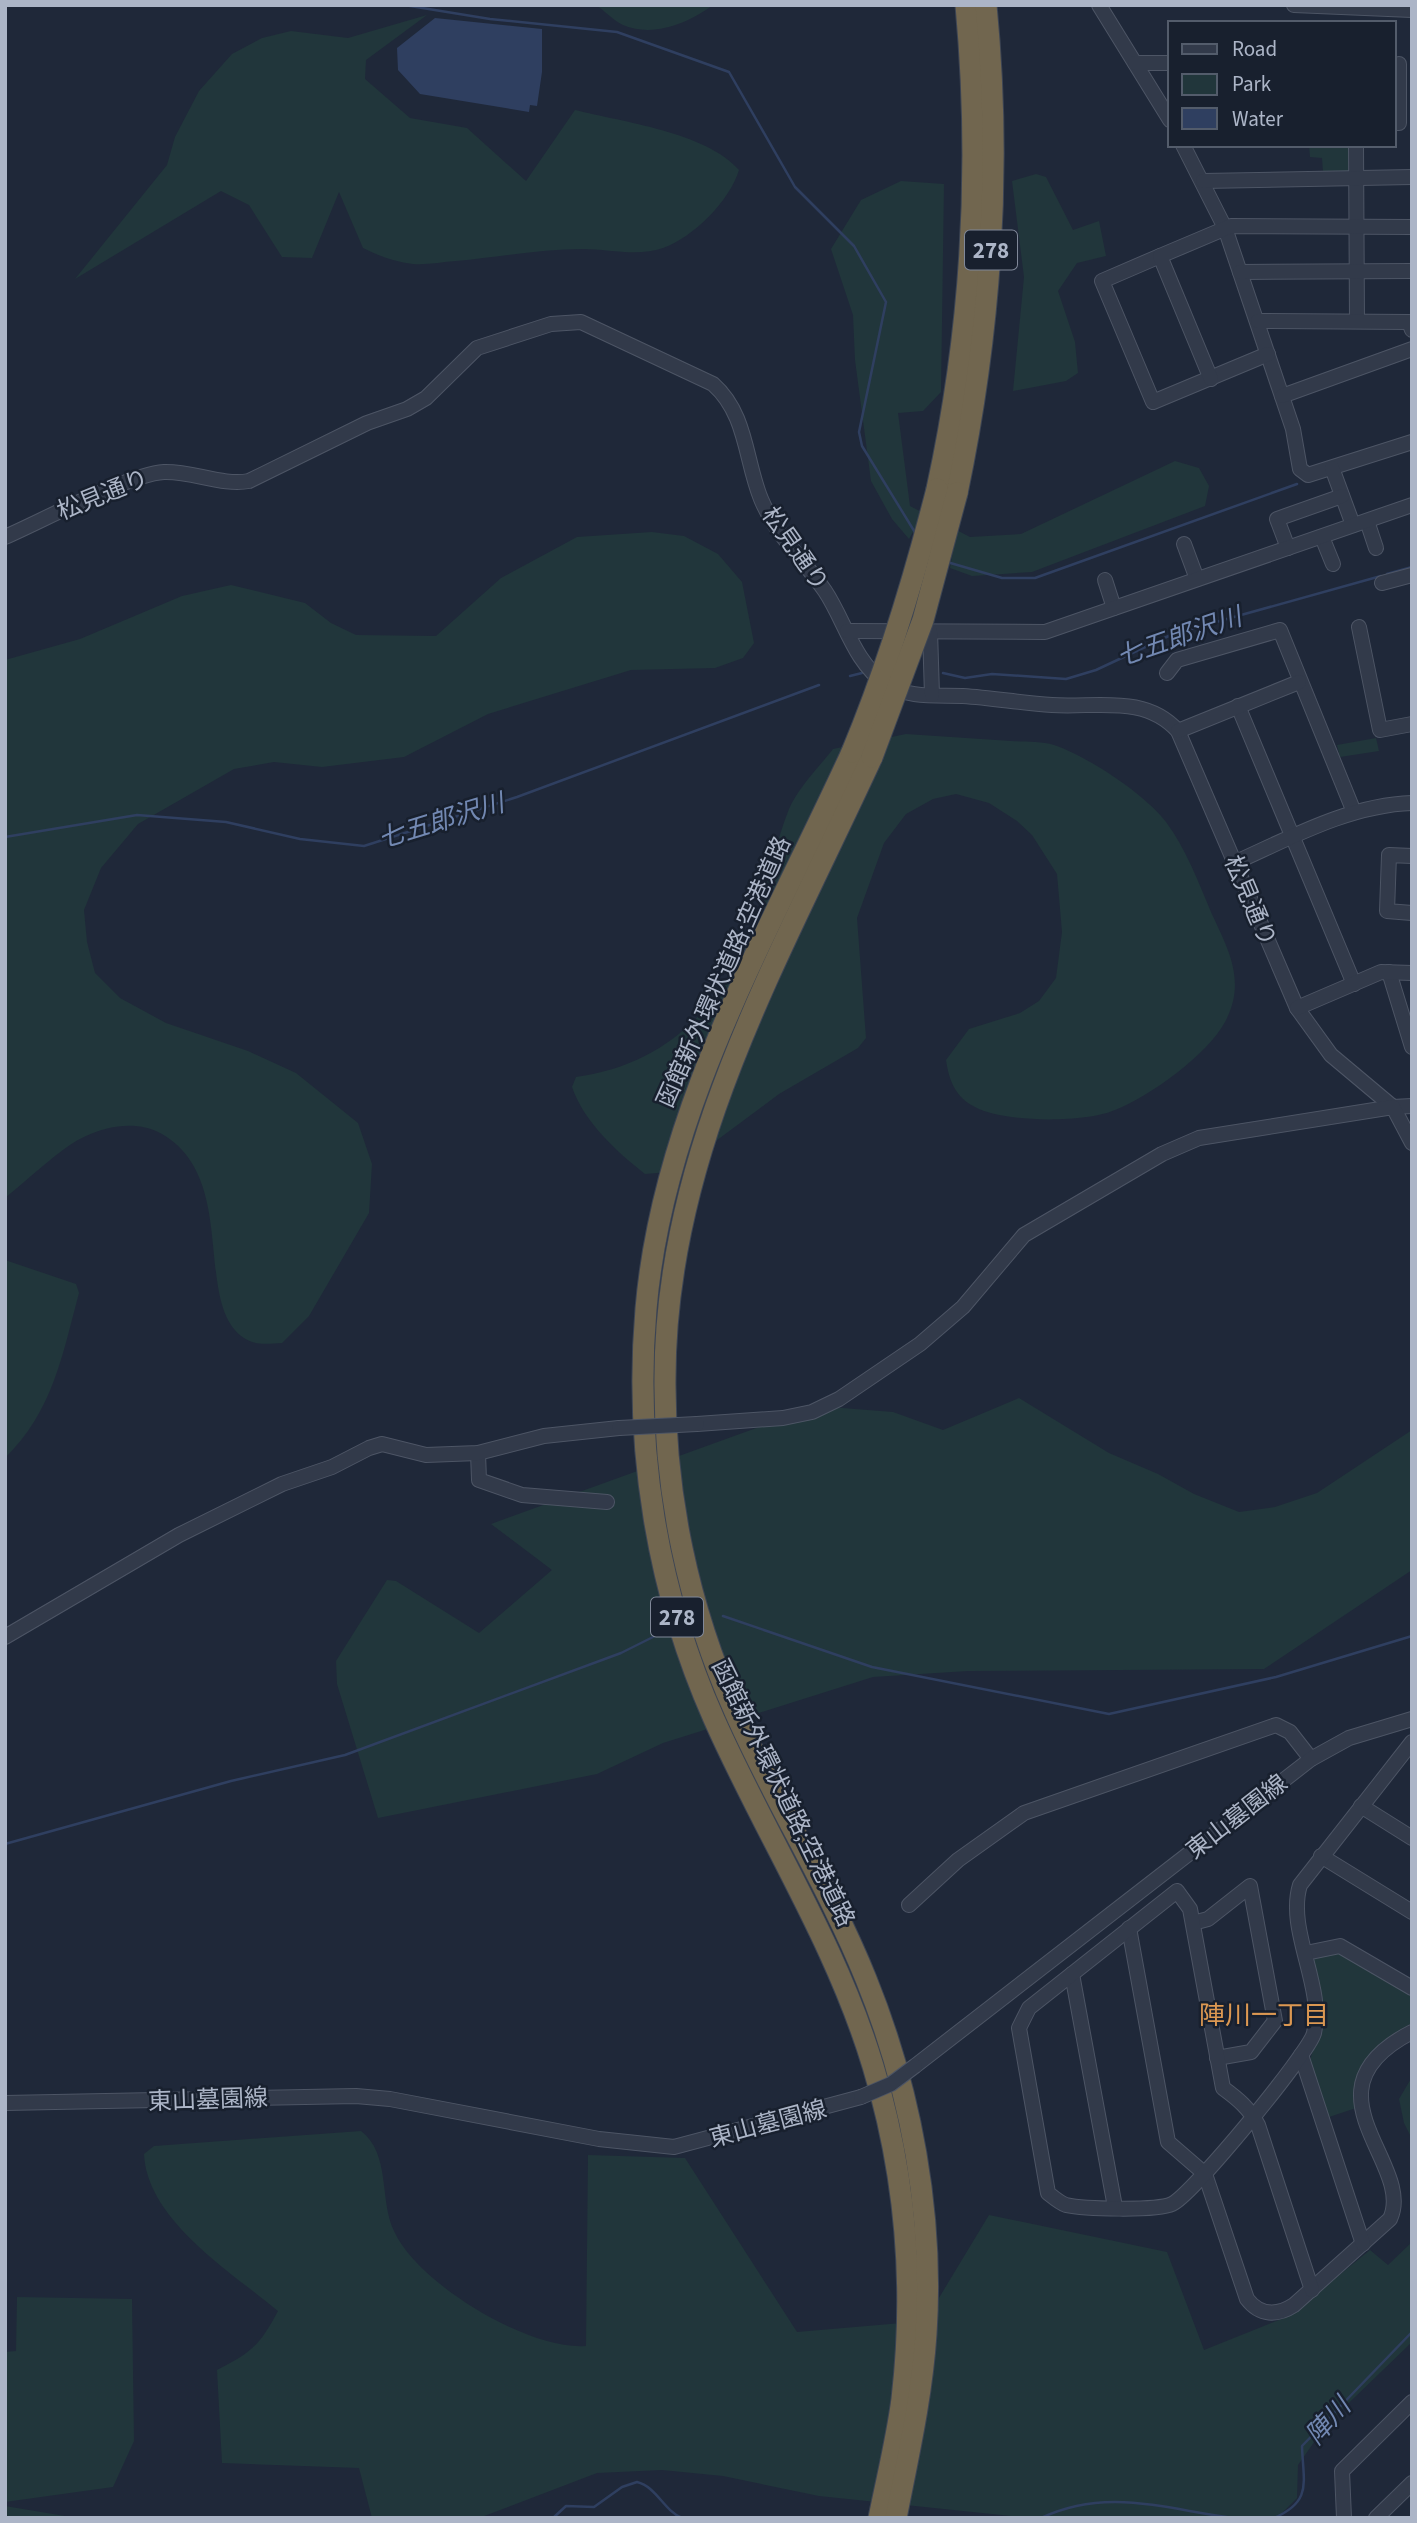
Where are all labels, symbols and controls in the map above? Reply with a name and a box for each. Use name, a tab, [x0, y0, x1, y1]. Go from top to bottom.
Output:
legend	[1168, 21, 1396, 147]
text: Road	[1232, 34, 1277, 64]
text: Park	[1232, 69, 1272, 99]
text: Water	[1232, 104, 1284, 134]
road number: 278	[965, 230, 1017, 270]
street label: 松見通り	[52, 461, 154, 529]
street label: 松見通り	[753, 500, 837, 598]
water label: 七五郎沢川	[1112, 597, 1249, 676]
water label: 七五郎沢川	[373, 783, 511, 858]
street label: 函館新外環状道路;空港道路	[648, 831, 800, 1113]
street label: 松見通り	[1215, 850, 1285, 952]
road number: 278	[651, 1598, 703, 1636]
street label: 函館新外環状道路;空港道路	[703, 1653, 863, 1933]
street label: 東山墓園線	[1179, 1766, 1295, 1868]
district label: 陣川一丁目	[1199, 1997, 1329, 2034]
street label: 東山墓園線	[147, 2080, 269, 2120]
street label: 東山墓園線	[706, 2092, 830, 2156]
water label: 陣川	[1297, 2387, 1361, 2453]

